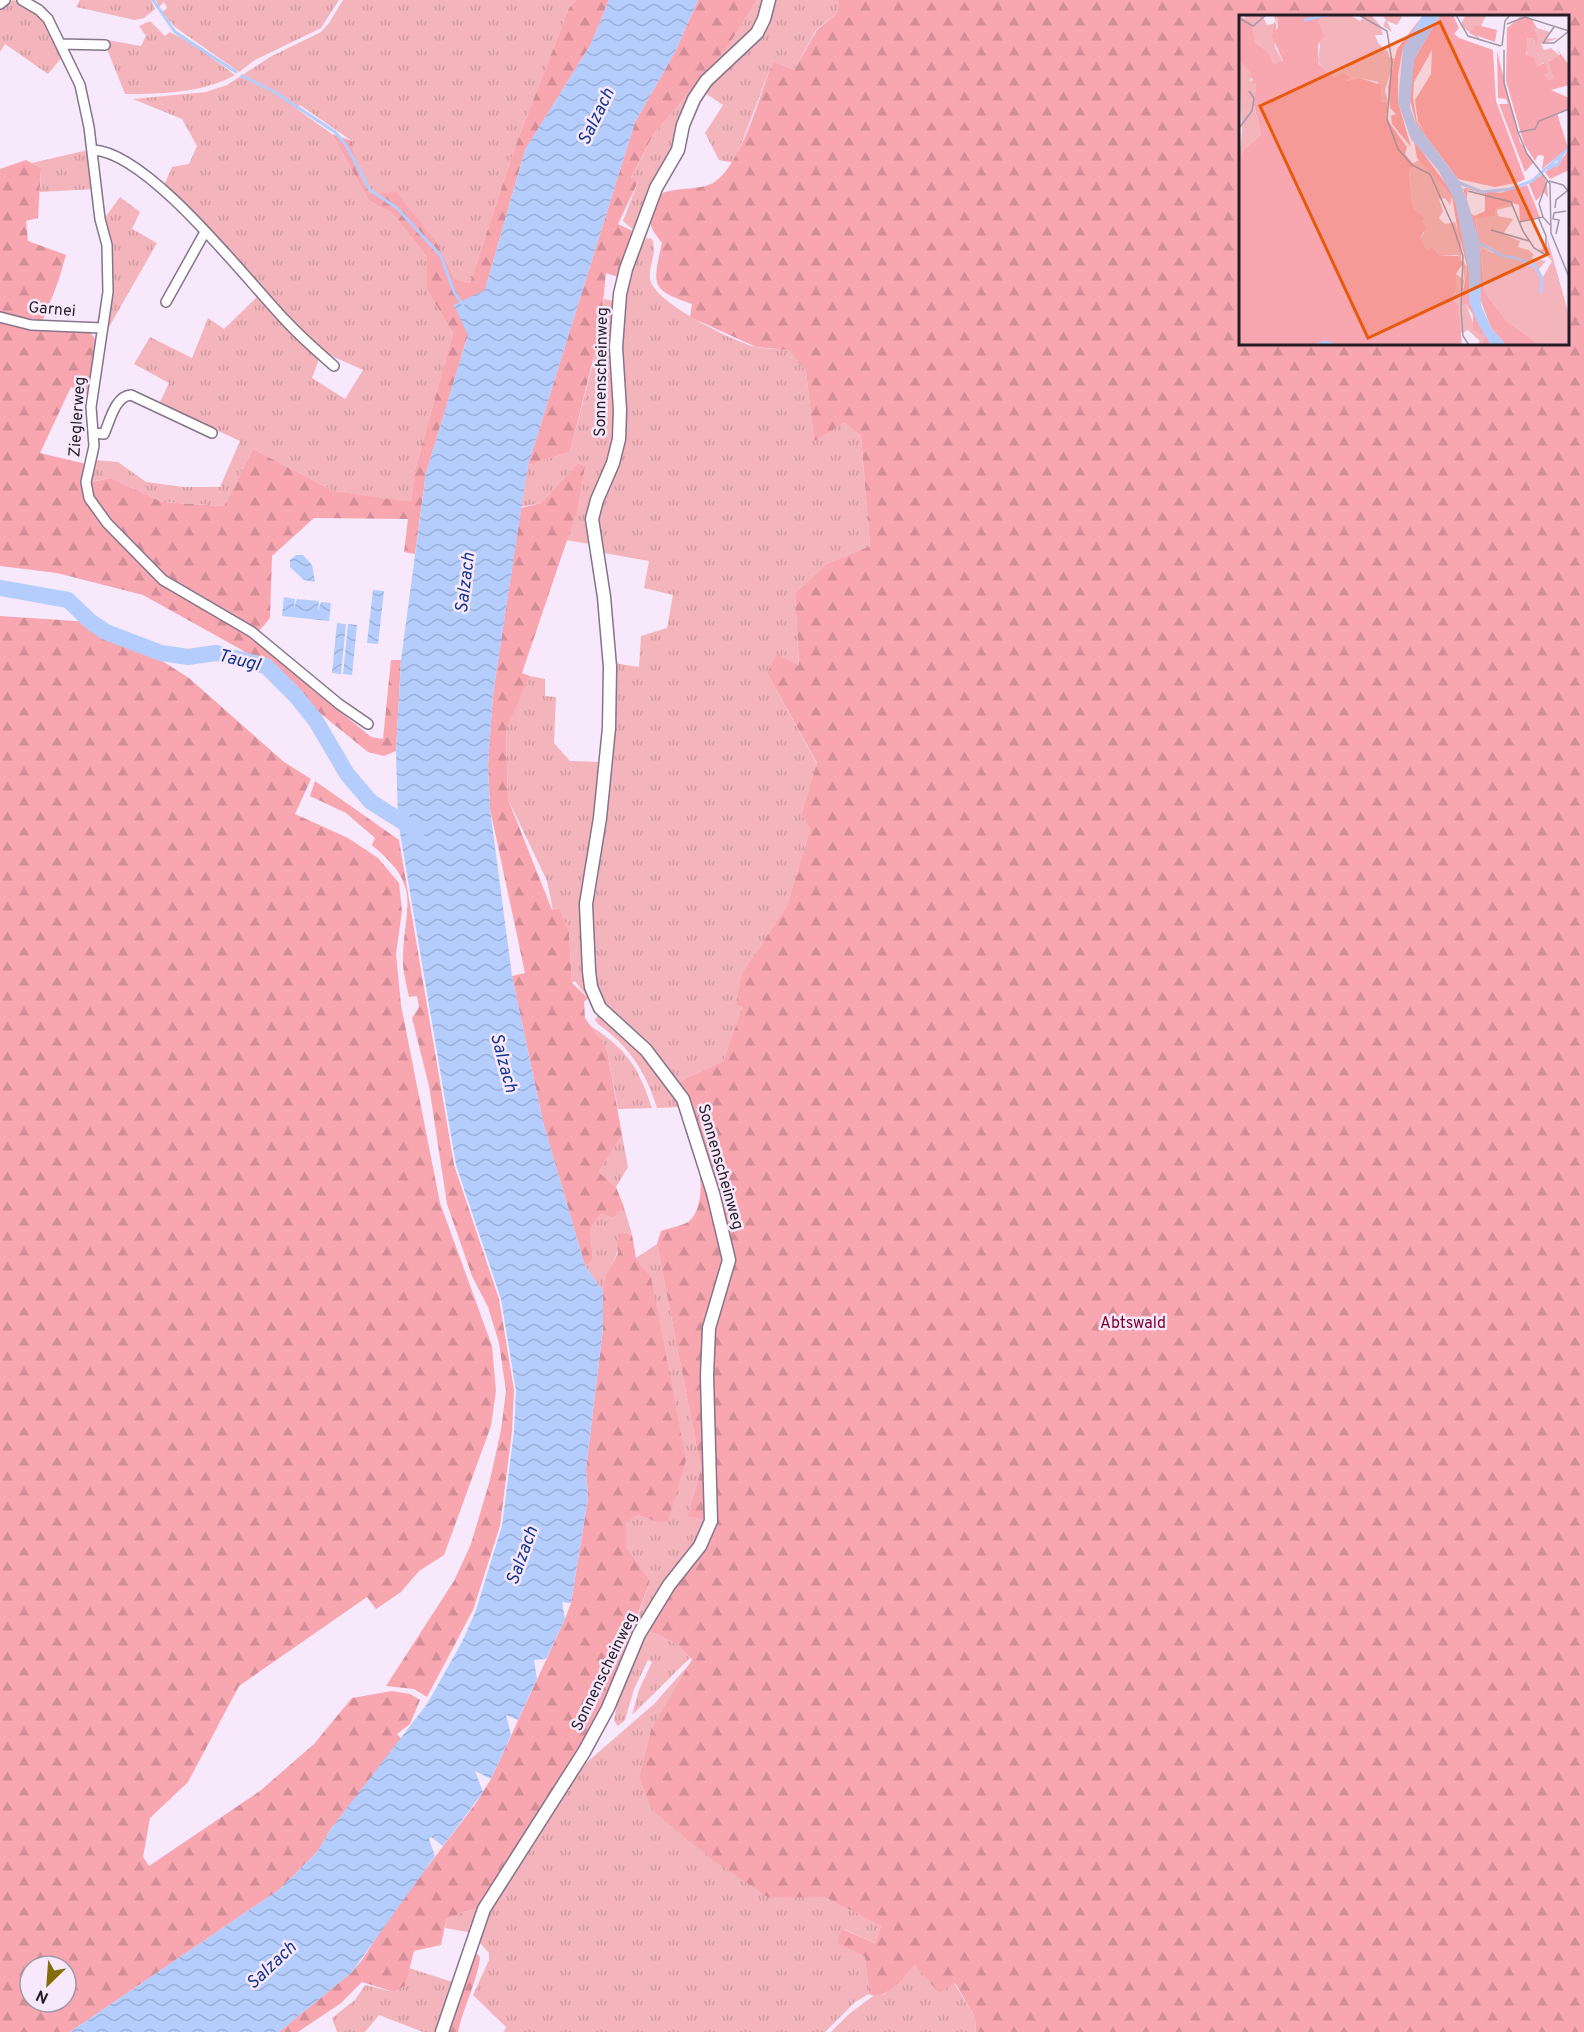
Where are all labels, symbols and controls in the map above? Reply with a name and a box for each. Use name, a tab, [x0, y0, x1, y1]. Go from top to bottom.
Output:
inset map	[1239, 15, 1569, 345]
water label: Salzach	[573, 84, 621, 149]
street label: Garnei	[27, 298, 77, 322]
street label: Sonnenscheinweg	[591, 307, 613, 437]
street label: Zieglerweg	[65, 376, 91, 458]
water label: Salzach	[451, 551, 481, 615]
water label: Taugl	[216, 645, 264, 678]
water label: Salzach	[484, 1031, 522, 1096]
street label: Sonnenscheinweg	[693, 1102, 747, 1232]
park label: Abtswald	[1100, 1314, 1166, 1334]
water label: Salzach	[502, 1523, 544, 1588]
street label: Sonnenscheinweg	[568, 1609, 642, 1735]
water label: Salzach	[242, 1937, 302, 1995]
north arrow	[18, 1954, 78, 2014]
text: N	[33, 1984, 52, 2007]

